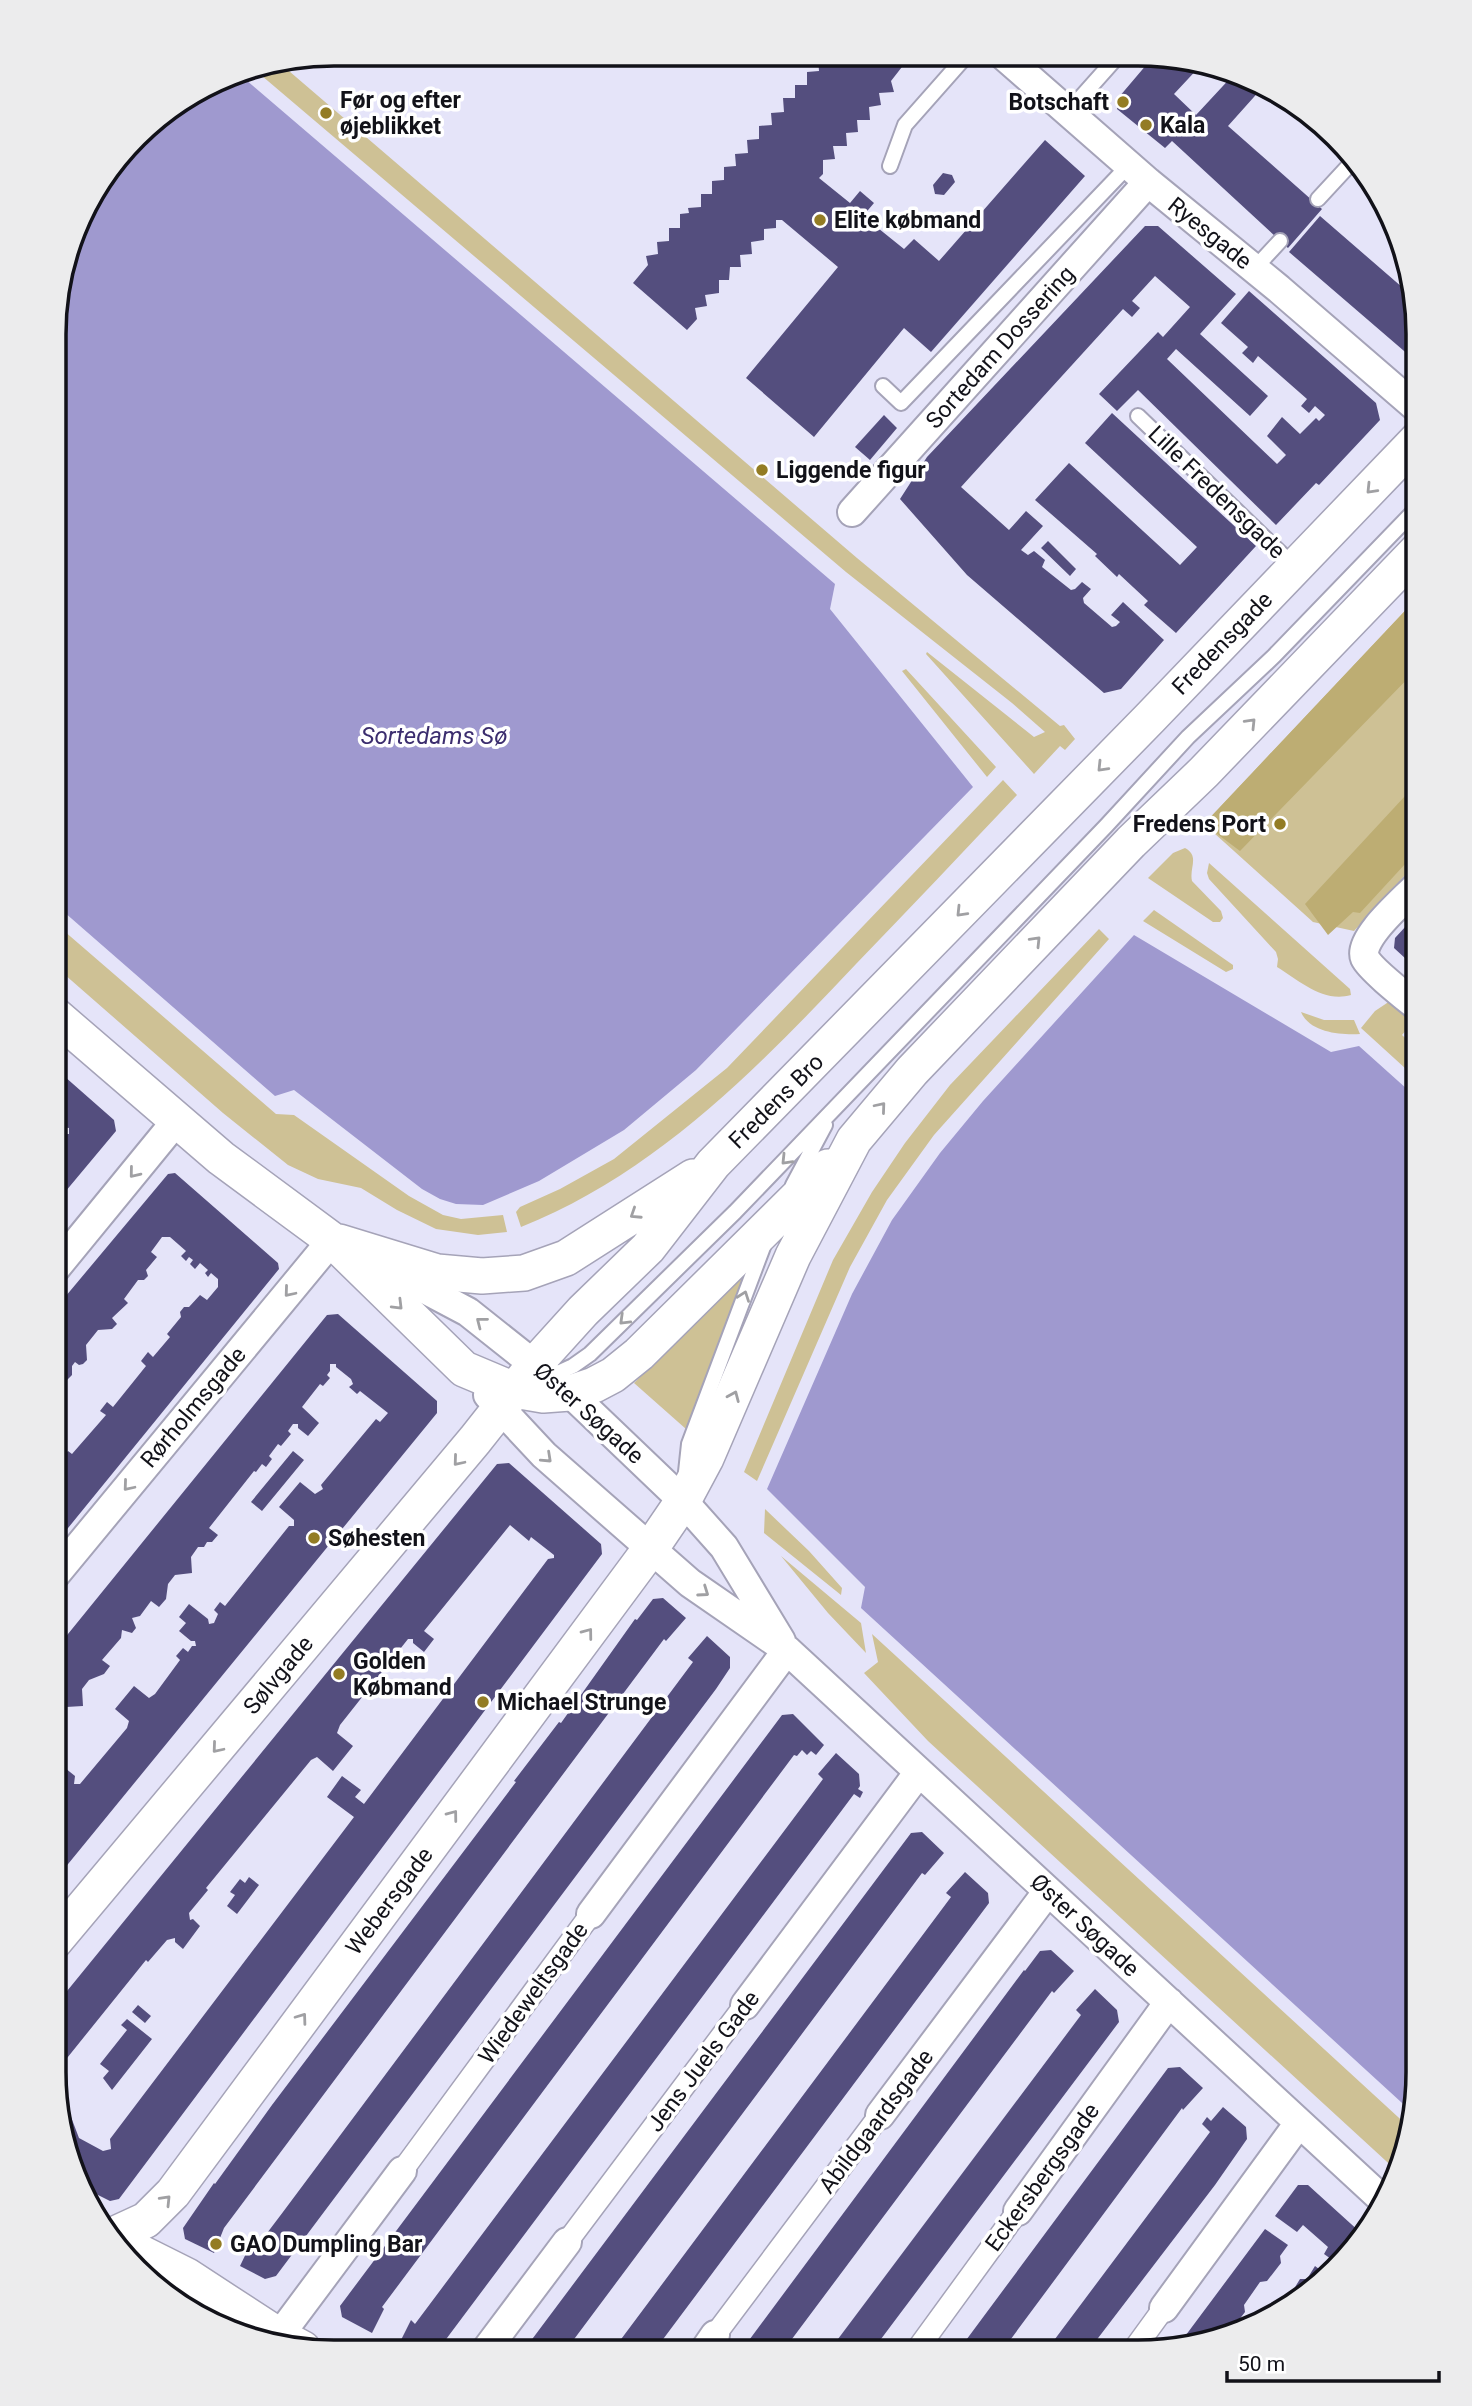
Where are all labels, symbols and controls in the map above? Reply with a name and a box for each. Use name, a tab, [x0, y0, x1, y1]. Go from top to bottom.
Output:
place label: Før og efter øjeblikket	[340, 87, 461, 140]
place label: Botschaft	[1009, 89, 1109, 116]
marker: Botschaft	[1115, 94, 1131, 110]
marker: Før og efter øjeblikket	[318, 105, 334, 121]
place label: Kala	[1160, 112, 1205, 139]
marker: Kala	[1138, 117, 1154, 133]
street label: Ryesgade	[1162, 192, 1257, 275]
place label: Elite købmand	[834, 207, 981, 234]
marker: Elite købmand	[812, 212, 828, 228]
street label: Sortedam Dossering	[920, 261, 1080, 434]
street label: Lille Fredensgade	[1143, 420, 1291, 564]
place label: Liggende figur	[776, 457, 926, 484]
marker: Liggende figur	[754, 462, 770, 478]
one-way arrow	[1366, 481, 1379, 494]
street label: Fredensgade	[1167, 586, 1278, 700]
one-way arrow	[1243, 718, 1256, 731]
water label: Sortedams Sø	[361, 722, 507, 750]
one-way arrow	[1098, 759, 1111, 772]
place label: Fredens Port	[1133, 811, 1266, 838]
marker: Fredens Port	[1272, 816, 1288, 832]
one-way arrow	[956, 904, 969, 917]
one-way arrow	[1028, 936, 1041, 949]
street label: Fredens Bro	[723, 1048, 829, 1154]
one-way arrow	[873, 1103, 885, 1116]
one-way arrow	[781, 1151, 794, 1164]
one-way arrow	[130, 1164, 142, 1177]
one-way arrow	[630, 1206, 643, 1219]
one-way arrow	[284, 1285, 297, 1297]
one-way arrow	[736, 1291, 750, 1303]
one-way arrow	[390, 1297, 403, 1310]
one-way arrow	[619, 1311, 632, 1324]
one-way arrow	[476, 1318, 489, 1331]
street label: Rørholmsgade	[135, 1342, 252, 1473]
street label: Øster Søgade	[528, 1357, 649, 1470]
one-way arrow	[726, 1391, 740, 1403]
one-way arrow	[539, 1449, 552, 1462]
one-way arrow	[453, 1453, 466, 1466]
one-way arrow	[124, 1478, 136, 1491]
place label: Søhesten	[328, 1525, 425, 1552]
marker: Søhesten	[306, 1530, 322, 1546]
one-way arrow	[696, 1584, 709, 1597]
one-way arrow	[580, 1628, 593, 1641]
street label: Sølvgade	[238, 1631, 319, 1720]
place label: Golden Købmand	[353, 1648, 452, 1701]
marker: Golden Købmand	[331, 1666, 347, 1682]
place label: Michael Strunge	[497, 1689, 666, 1716]
marker: Michael Strunge	[475, 1694, 491, 1710]
one-way arrow	[213, 1740, 225, 1753]
one-way arrow	[444, 1810, 457, 1823]
street label: Webersgade	[340, 1842, 439, 1960]
street label: Øster Søgade	[1025, 1868, 1144, 1982]
street label: Wiedeweltsgade	[473, 1917, 594, 2069]
street label: Jens Juels Gade	[642, 1986, 765, 2137]
one-way arrow	[294, 2013, 307, 2025]
street label: Abildgaardsgade	[814, 2044, 939, 2199]
street label: Eckersbergsgade	[980, 2098, 1105, 2257]
one-way arrow	[158, 2195, 171, 2208]
place label: GAO Dumpling Bar	[230, 2231, 423, 2258]
marker: GAO Dumpling Bar	[208, 2236, 224, 2252]
scale bar	[1227, 2340, 1439, 2384]
text: 50 m	[1238, 2352, 1285, 2376]

